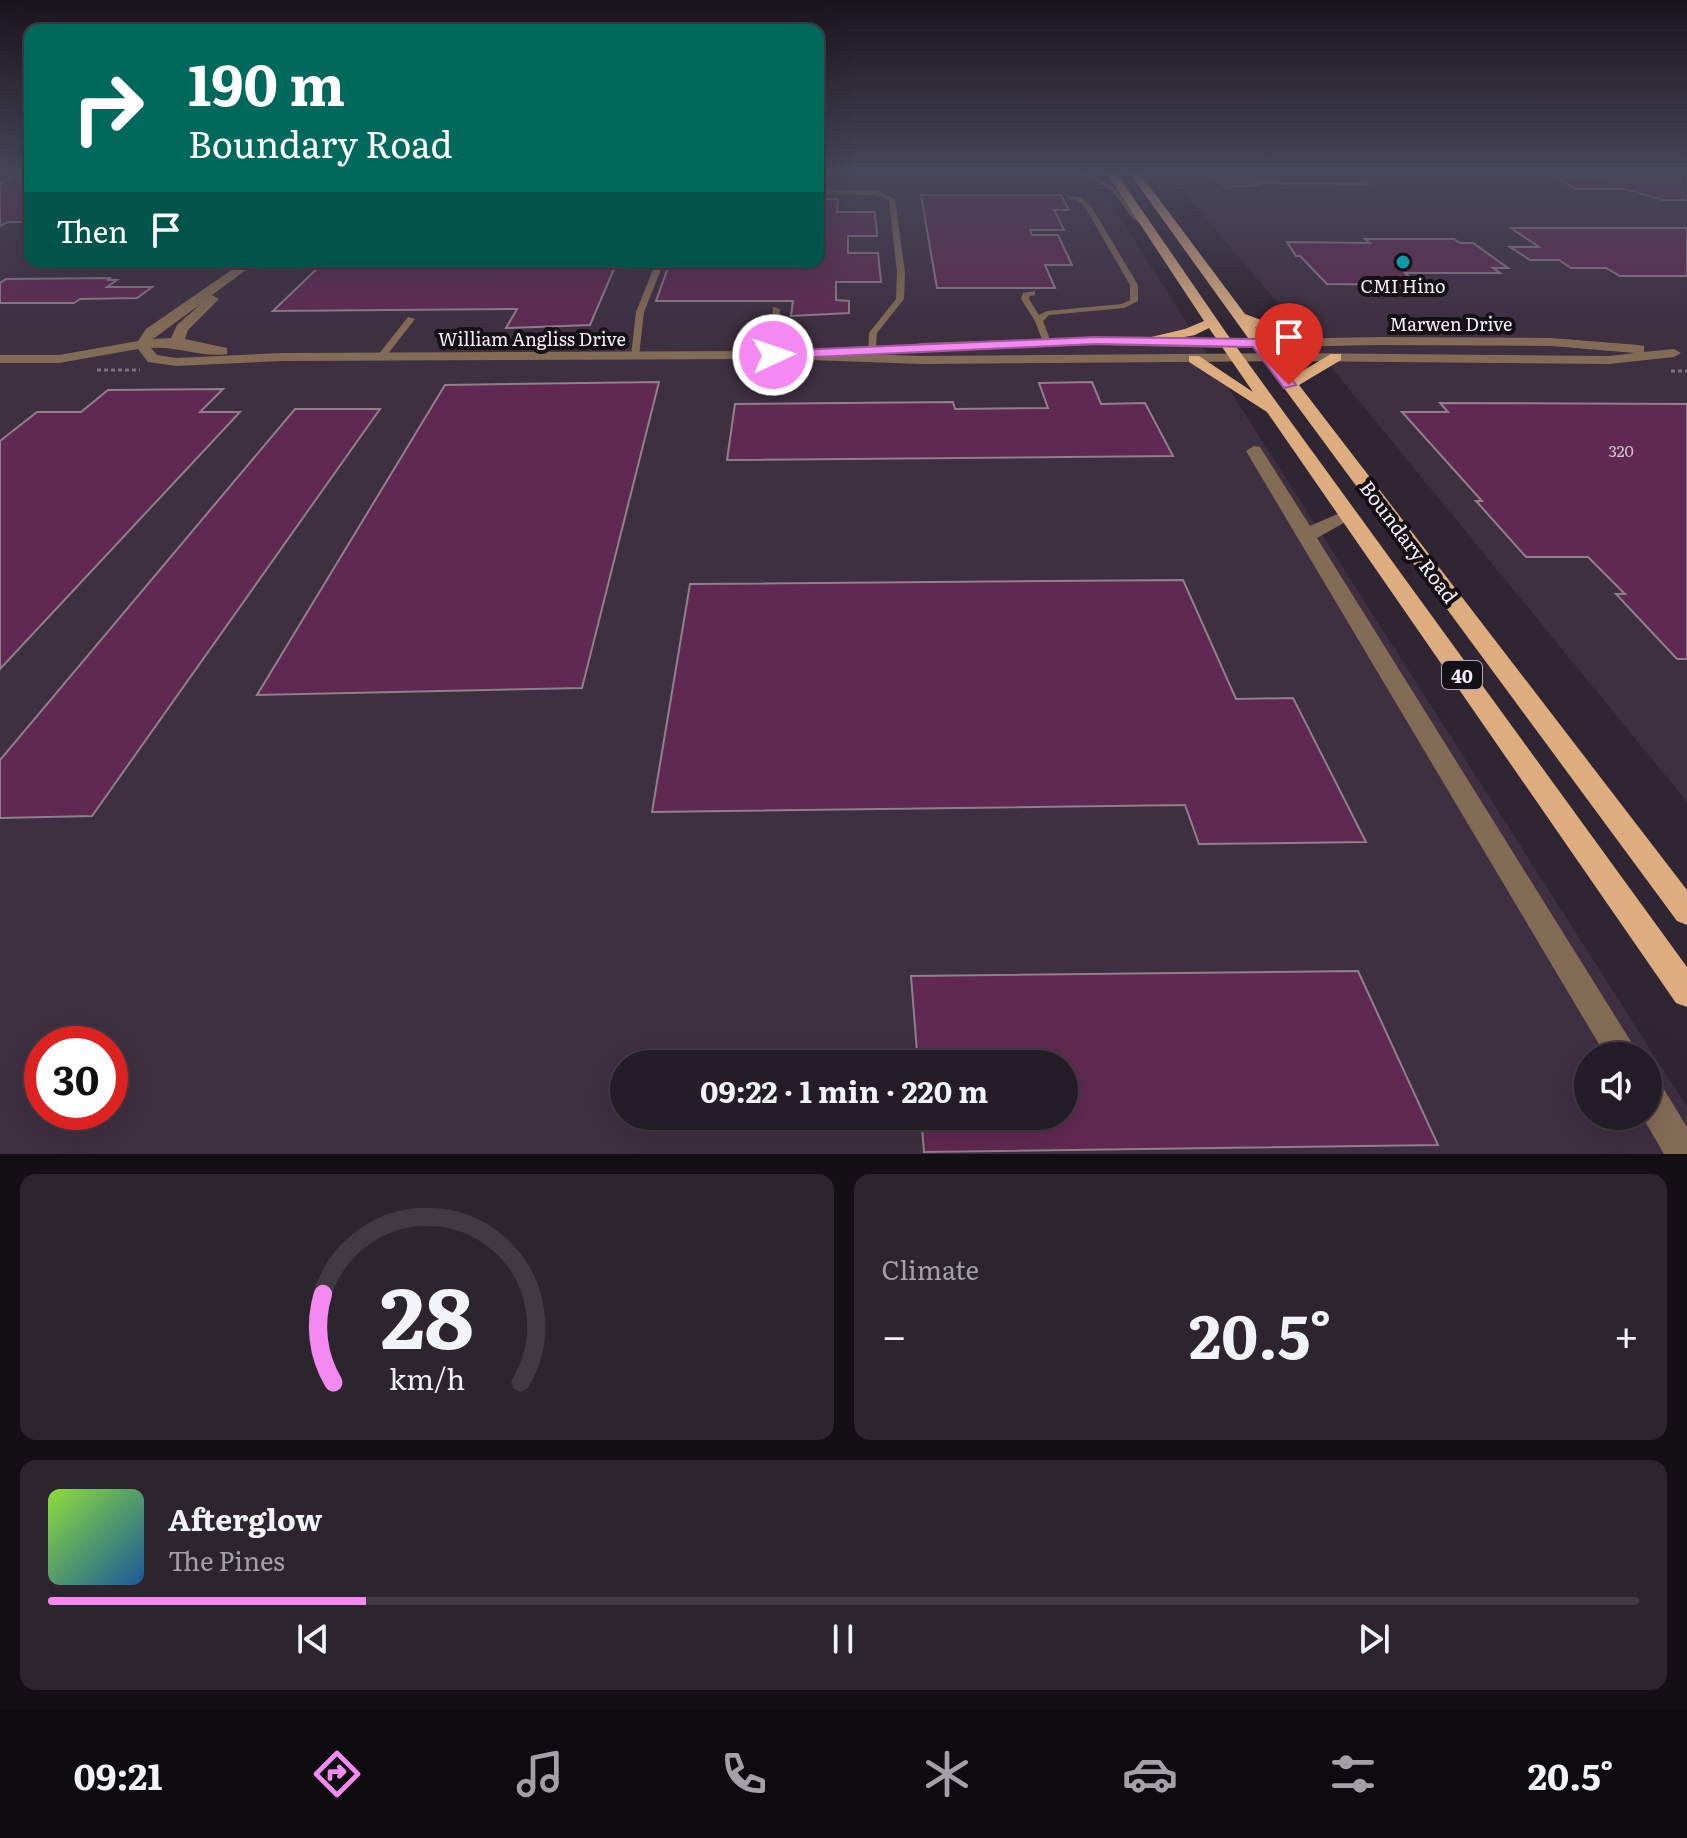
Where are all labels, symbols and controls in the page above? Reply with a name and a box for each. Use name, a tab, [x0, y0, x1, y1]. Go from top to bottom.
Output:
text: 190 m	[188, 40, 345, 123]
icon: right	[56, 56, 160, 160]
text: Boundary Road	[188, 116, 453, 169]
text: Then	[56, 208, 128, 252]
icon: arrive	[144, 208, 188, 252]
marker: CMI Hino	[1394, 253, 1412, 271]
place label: CMI Hino	[1360, 272, 1446, 299]
pin	[1255, 303, 1323, 385]
street label: Marwen Drive	[1390, 310, 1512, 337]
position arrow	[731, 313, 815, 397]
icon: arrive	[1267, 315, 1311, 359]
street label: William Angliss Drive	[438, 325, 626, 352]
house number: 320	[1608, 438, 1634, 462]
street label: Boundary Road	[1354, 473, 1466, 609]
road number: 40	[1442, 661, 1482, 689]
speed limit sign: 30	[24, 1026, 128, 1130]
map controls	[1574, 1042, 1662, 1130]
button: sound	[1574, 1042, 1662, 1130]
text: 09:22 · 1 min · 220 m	[700, 1068, 988, 1112]
text: Climate	[882, 1249, 979, 1288]
text: 28	[380, 1251, 474, 1375]
text: 20.5°	[1189, 1288, 1332, 1377]
text: −	[882, 1300, 907, 1366]
text: +	[1613, 1300, 1639, 1366]
text: km/h	[389, 1356, 465, 1399]
text: Afterglow	[168, 1496, 322, 1540]
text: The Pines	[168, 1540, 285, 1579]
icon: previous	[291, 1617, 335, 1661]
icon: pause	[821, 1617, 865, 1661]
icon: next	[1352, 1617, 1396, 1661]
icon: directions	[309, 1746, 365, 1802]
icon: music	[512, 1746, 568, 1802]
icon: phone	[716, 1746, 772, 1802]
icon: climate	[919, 1746, 975, 1802]
icon: car	[1122, 1746, 1178, 1802]
icon: filters	[1325, 1746, 1381, 1802]
text: 09:21	[74, 1748, 162, 1801]
text: 20.5°	[1528, 1748, 1613, 1801]

